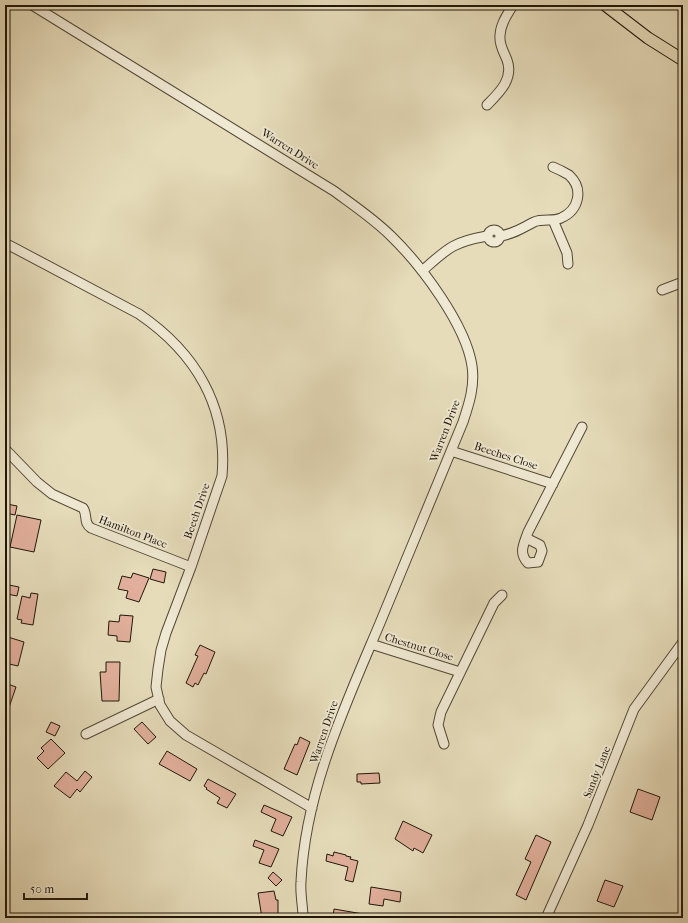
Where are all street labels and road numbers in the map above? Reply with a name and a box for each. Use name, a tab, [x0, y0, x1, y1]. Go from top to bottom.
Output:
street label: Warren Drive	[258, 126, 322, 172]
street label: Warren Drive	[427, 398, 463, 465]
street label: Beeches Close	[472, 440, 540, 473]
street label: Beech Drive	[181, 481, 213, 541]
street label: Hamilton Place	[97, 513, 170, 551]
street label: Chestnut Close	[383, 630, 455, 664]
street label: Warren Drive	[307, 698, 341, 766]
street label: Sandy Lane	[581, 744, 613, 800]

